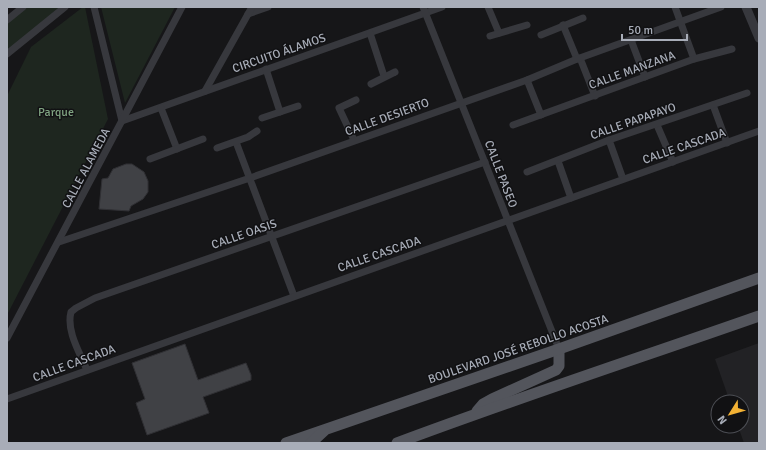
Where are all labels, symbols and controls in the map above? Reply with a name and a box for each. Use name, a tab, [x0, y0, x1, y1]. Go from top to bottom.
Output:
scale bar	[622, 16, 687, 42]
text: 50 m	[628, 23, 653, 38]
street label: CIRCUITO ÁLAMOS	[231, 30, 328, 76]
street label: CALLE MANZANA	[587, 48, 678, 93]
street label: CALLE DESIERTO	[343, 95, 431, 140]
street label: CALLE PAPAPAYO	[588, 100, 678, 143]
park label: Parque	[38, 105, 74, 120]
street label: CALLE ALAMEDA	[59, 125, 114, 211]
street label: CALLE CASCADA	[641, 125, 728, 168]
street label: CALLE PASEO	[481, 138, 520, 210]
street label: CALLE OASIS	[209, 216, 279, 253]
street label: CALLE CASCADA	[336, 233, 423, 276]
street label: BOULEVARD JOSÉ REBOLLO ACOSTA	[426, 311, 611, 387]
street label: CALLE CASCADA	[31, 341, 118, 385]
north arrow	[710, 394, 750, 434]
text: N	[715, 413, 730, 427]

